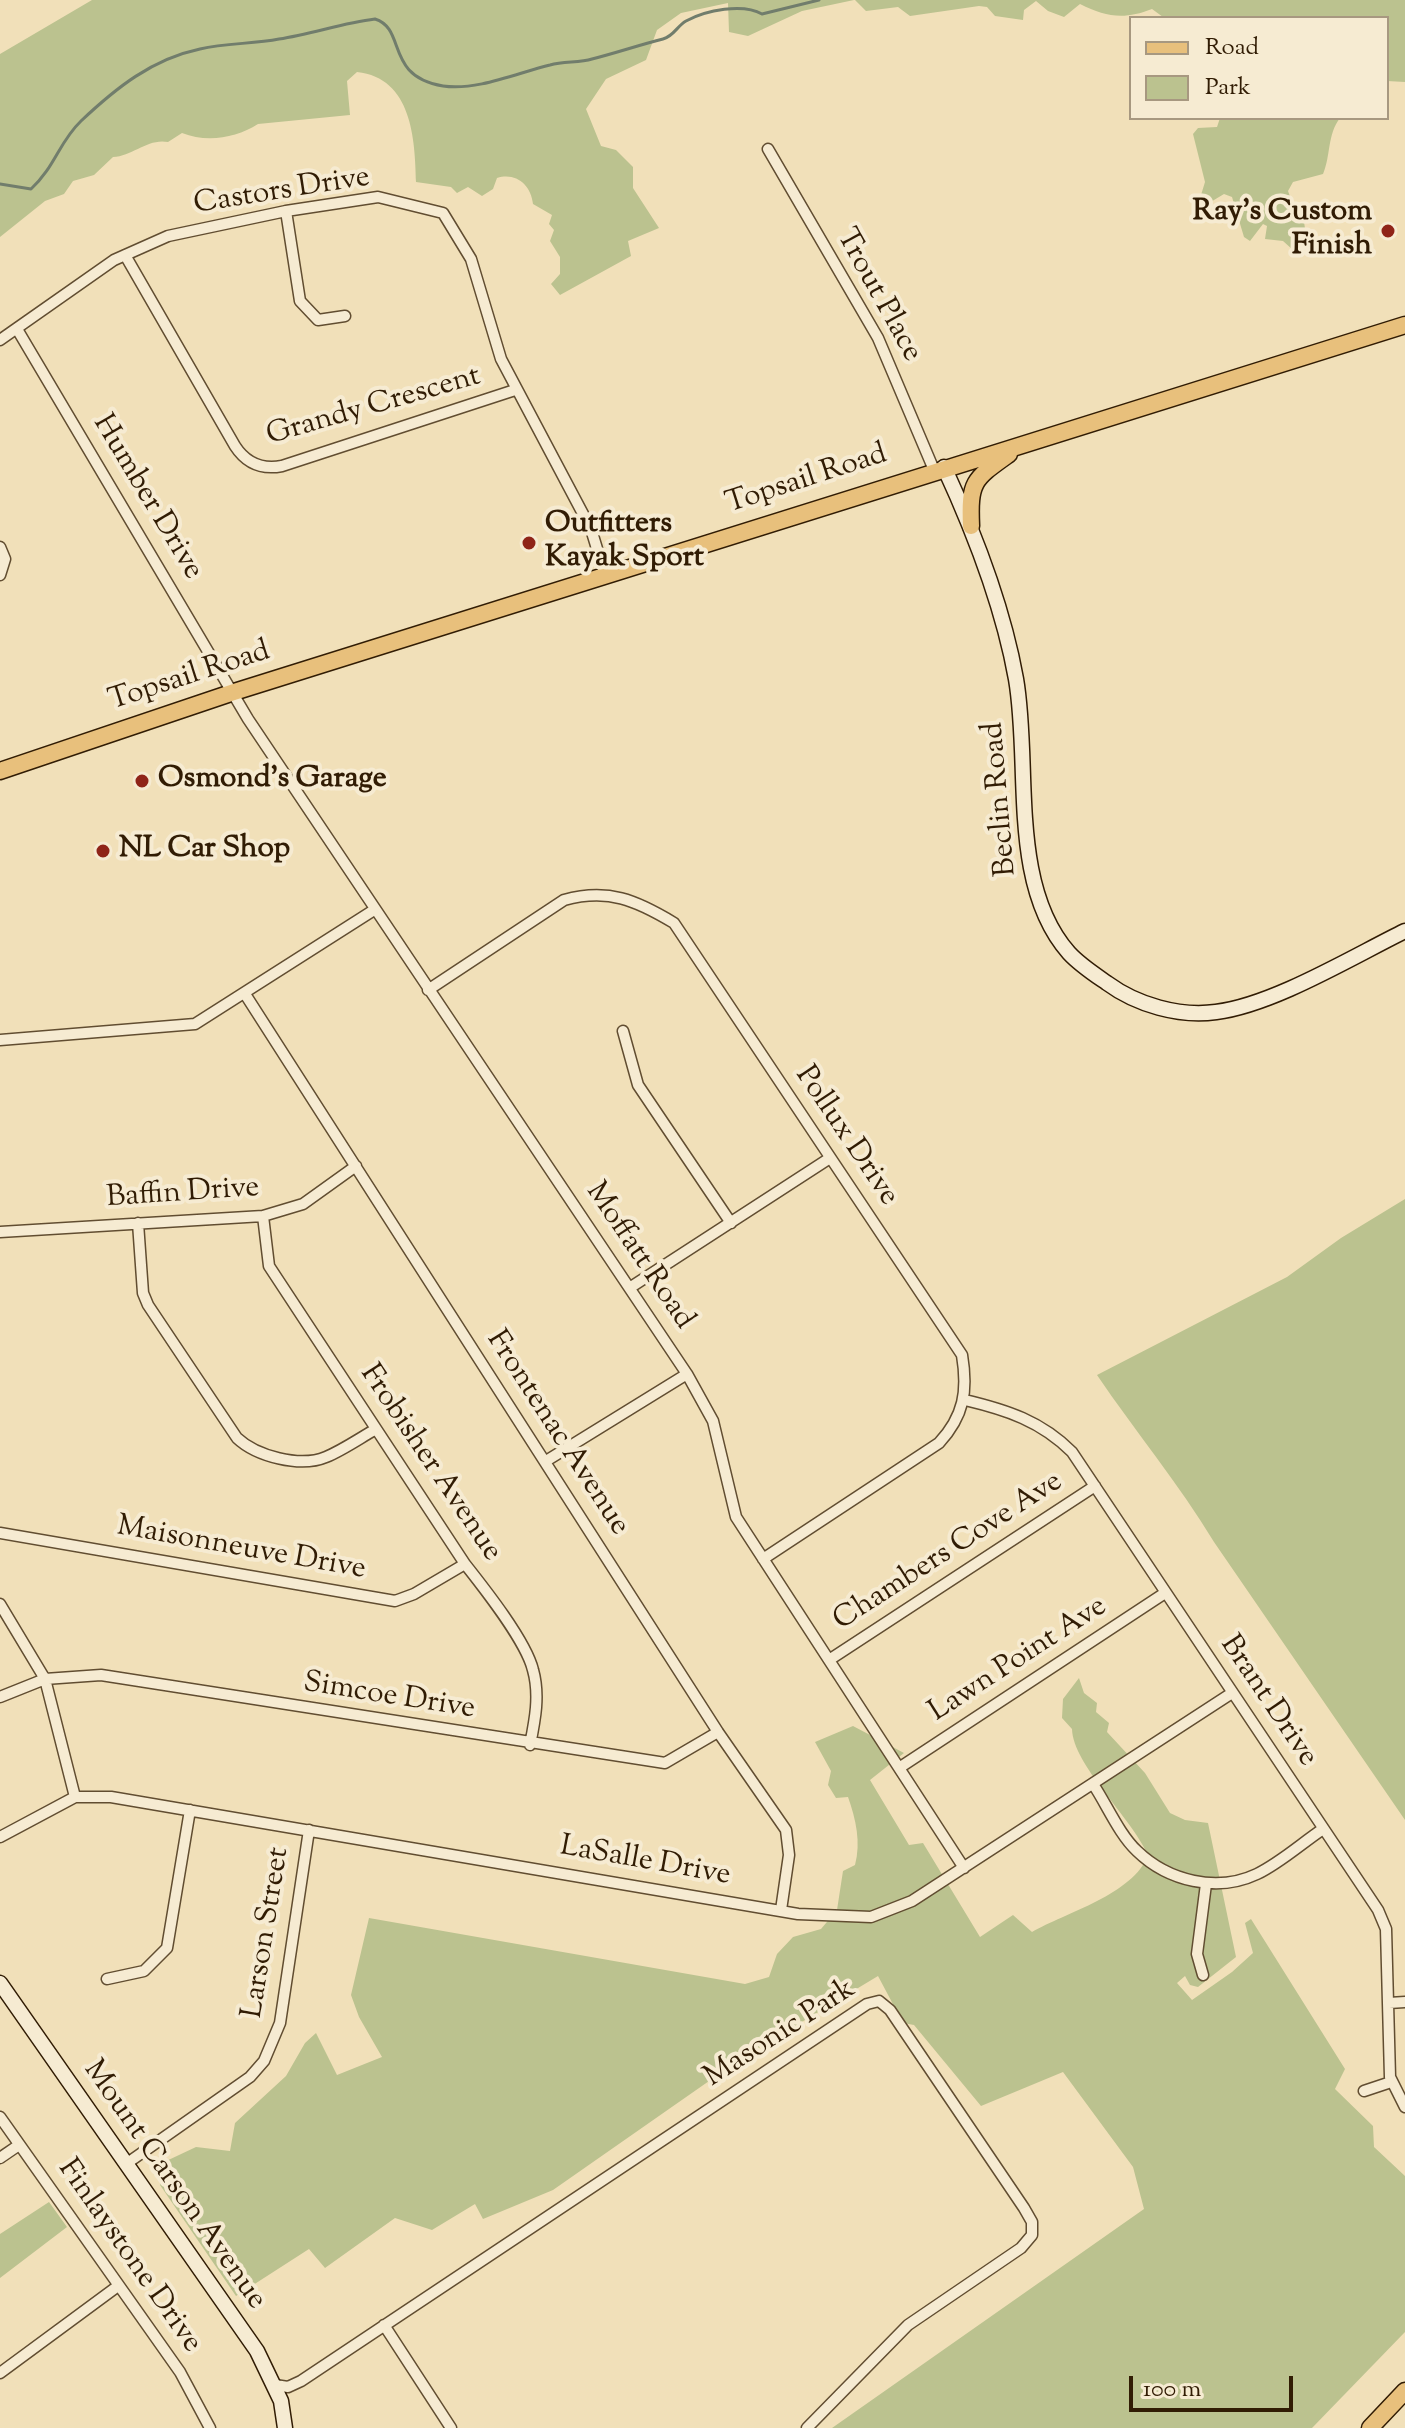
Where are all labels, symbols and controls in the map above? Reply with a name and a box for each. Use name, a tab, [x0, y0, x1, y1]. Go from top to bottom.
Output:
legend	[1129, 16, 1389, 120]
text: Road	[1205, 31, 1259, 65]
text: Park	[1205, 71, 1251, 105]
street label: Castors Drive	[191, 161, 373, 225]
place label: Ray's Custom Finish	[1193, 196, 1372, 266]
marker: Ray's Custom Finish	[1379, 222, 1397, 240]
street label: Trout Place	[826, 223, 928, 369]
street label: Grandy Crescent	[263, 360, 485, 456]
street label: Humber Drive	[83, 409, 209, 587]
street label: Topsail Road	[722, 438, 892, 524]
place label: Outfitters Kayak Sport	[545, 508, 704, 578]
marker: Outfitters Kayak Sport	[520, 534, 538, 552]
street label: Topsail Road	[105, 635, 275, 721]
street label: Beclin Road	[977, 720, 1027, 878]
place label: Osmond's Garage	[158, 763, 387, 799]
marker: Osmond's Garage	[133, 772, 151, 790]
place label: NL Car Shop	[119, 833, 290, 869]
marker: NL Car Shop	[94, 842, 112, 860]
street label: Pollux Drive	[785, 1060, 905, 1214]
street label: Baffin Drive	[105, 1172, 261, 1218]
street label: Moffatt Road	[576, 1177, 700, 1337]
street label: Frontenac Avenue	[476, 1325, 636, 1543]
street label: Frobisher Avenue	[350, 1359, 508, 1569]
street label: Chambers Cove Ave	[828, 1466, 1070, 1640]
street label: Maisonneuve Drive	[114, 1510, 368, 1590]
street label: Lawn Point Ave	[924, 1590, 1114, 1732]
street label: Brant Drive	[1210, 1630, 1324, 1774]
street label: Simcoe Drive	[301, 1667, 477, 1729]
street label: LaSalle Drive	[557, 1830, 733, 1896]
street label: Larson Street	[237, 1845, 299, 2021]
street label: Masonic Park	[699, 1973, 863, 2097]
street label: Mount Carson Avenue	[73, 2054, 273, 2318]
street label: Finlaystone Drive	[48, 2153, 208, 2361]
scale bar	[1133, 2360, 1297, 2410]
text: 100 m	[1143, 2373, 1201, 2407]

